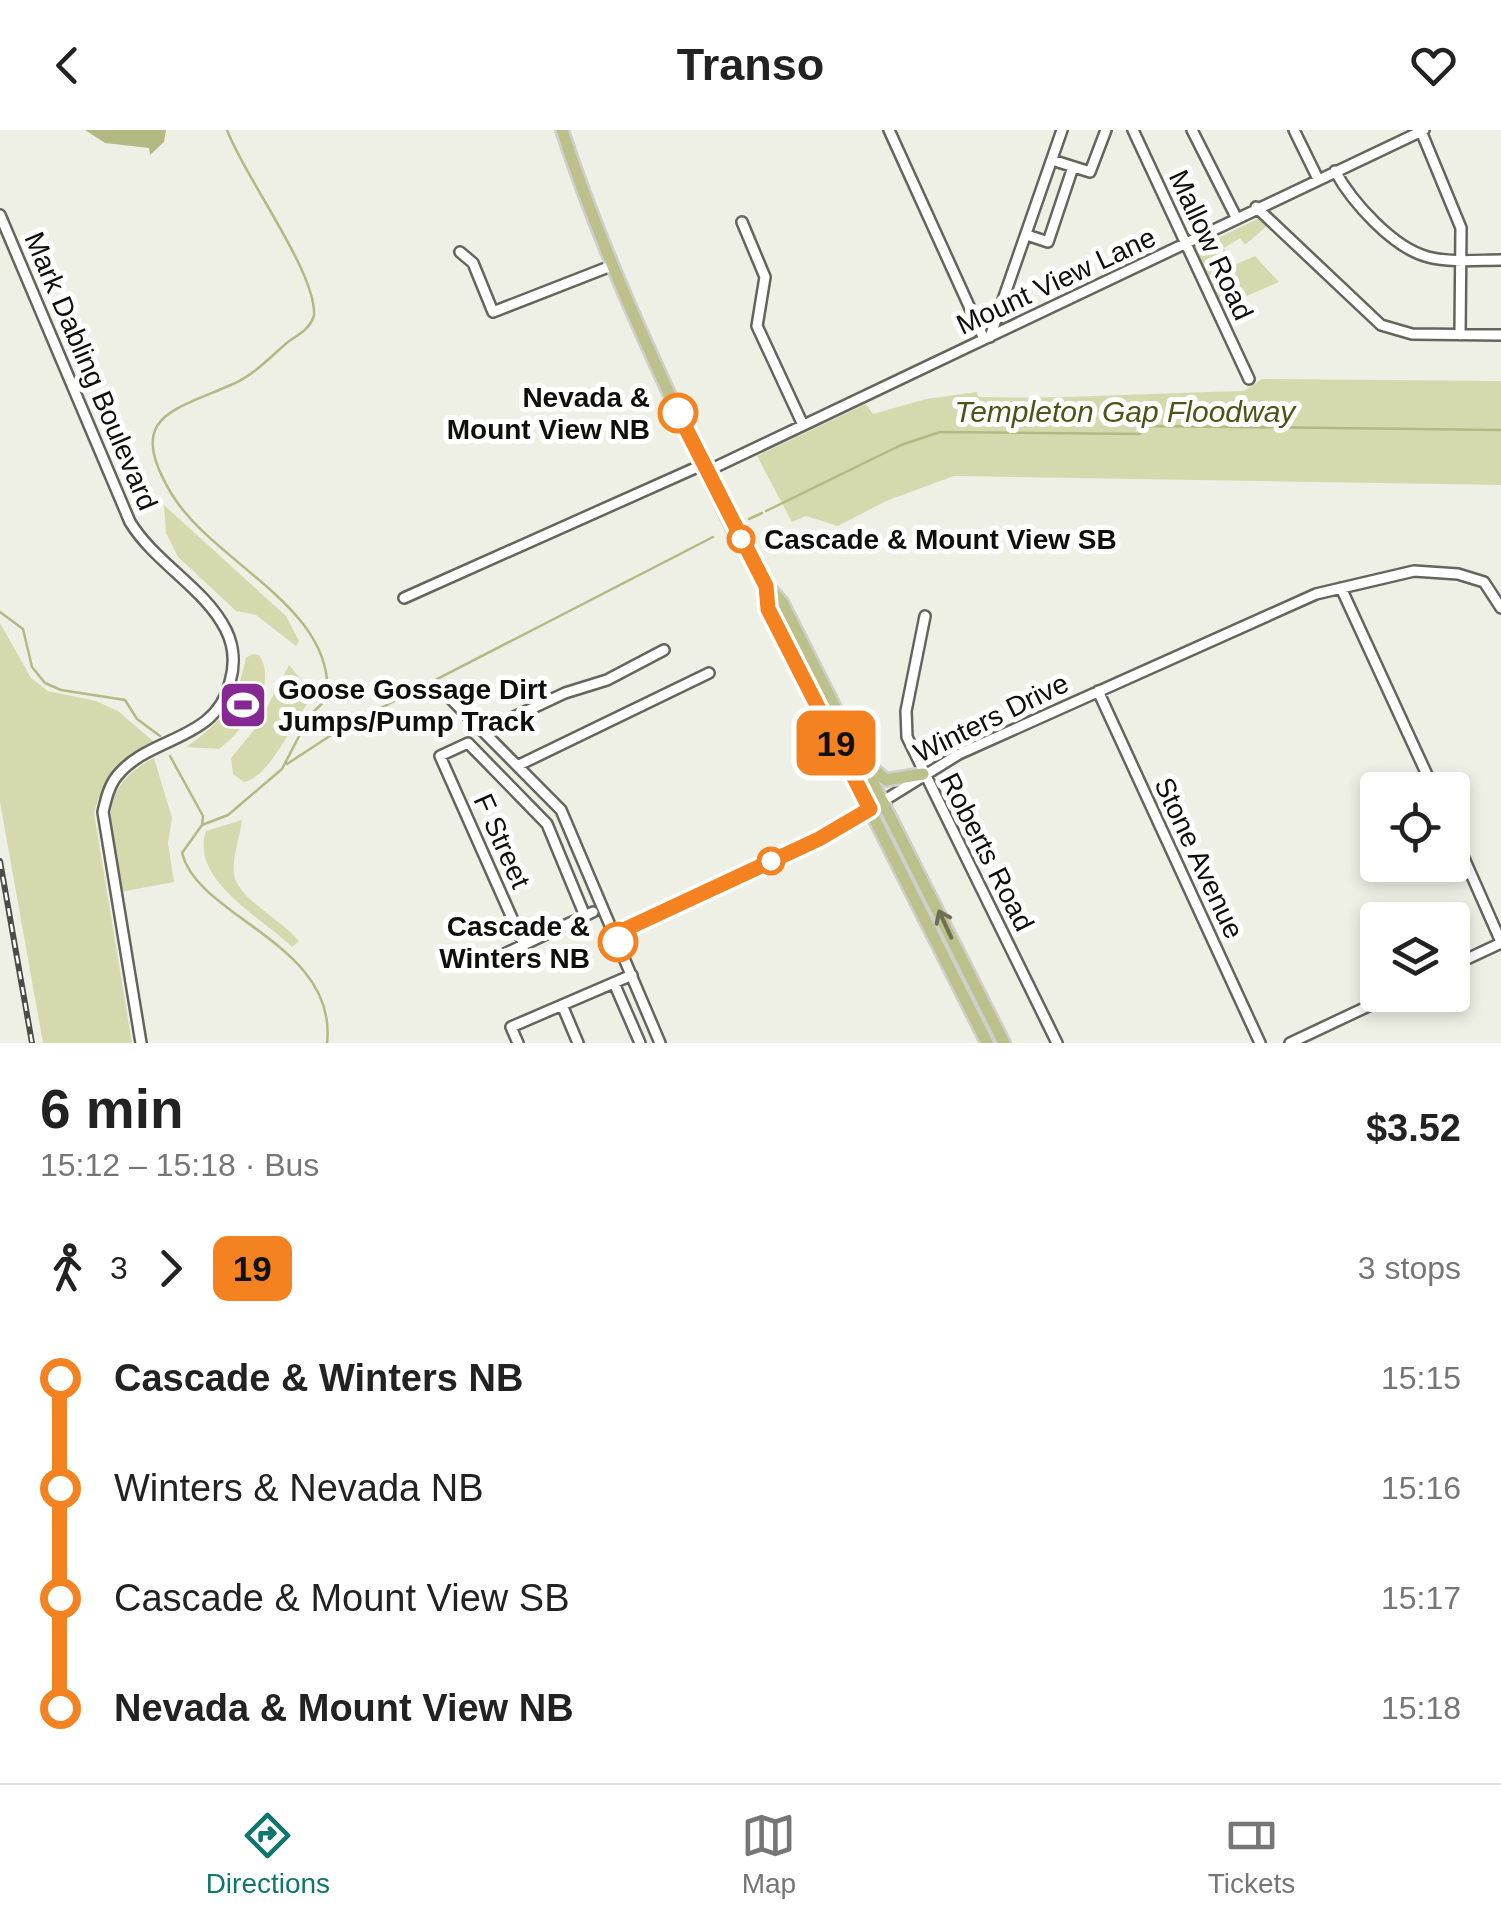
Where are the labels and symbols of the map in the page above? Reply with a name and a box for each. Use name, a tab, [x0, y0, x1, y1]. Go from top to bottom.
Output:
street label: Mallow Road	[1163, 165, 1259, 325]
street label: Mount View Lane	[952, 221, 1160, 341]
street label: Mark Dabling Boulevard	[18, 227, 164, 515]
place label: Nevada & Mount View NB	[447, 382, 650, 445]
marker: Nevada & Mount View NB	[659, 394, 697, 432]
water label: Templeton Gap Floodway	[955, 395, 1297, 428]
place label: Cascade & Mount View SB	[764, 524, 1117, 555]
marker: Cascade & Mount View SB	[728, 526, 754, 552]
street label: Winters Drive	[909, 667, 1073, 769]
place label: Goose Gossage Dirt Jumps/Pump Track	[278, 674, 547, 737]
sports icon: Goose Gossage Dirt Jumps/Pump Track	[217, 679, 269, 731]
line badge: 19	[791, 710, 881, 776]
street label: Roberts Road	[934, 768, 1040, 936]
street label: Stone Avenue	[1148, 773, 1250, 943]
street label: F Street	[468, 789, 537, 893]
unlabelled marker	[758, 848, 784, 874]
one-way arrow	[935, 910, 954, 940]
place label: Cascade & Winters NB	[439, 911, 590, 974]
marker: Cascade & Winters NB	[599, 923, 637, 961]

